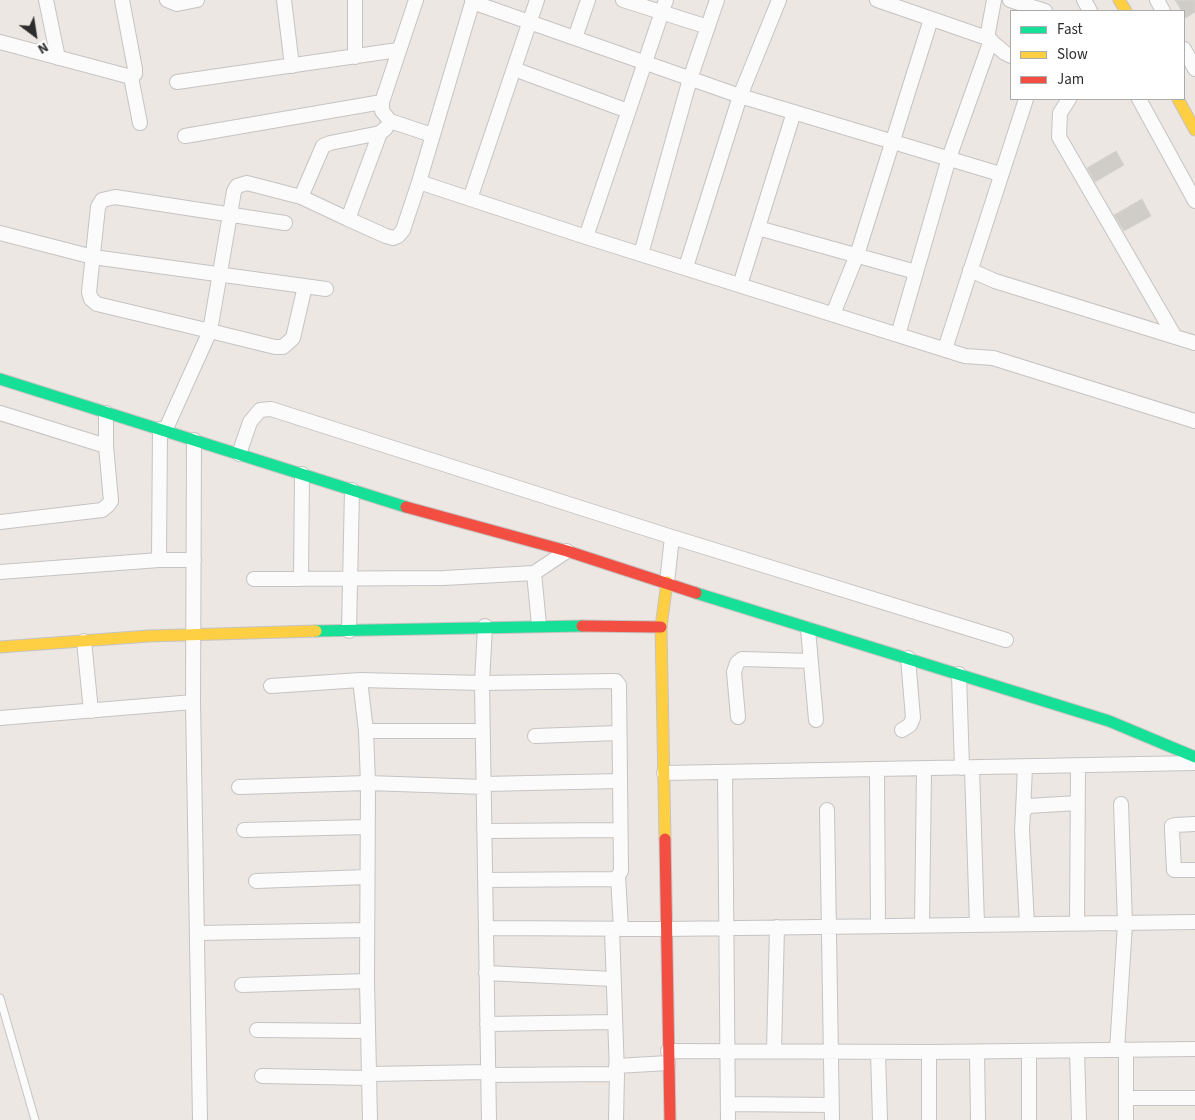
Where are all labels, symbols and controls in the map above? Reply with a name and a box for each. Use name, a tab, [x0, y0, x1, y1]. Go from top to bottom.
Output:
north arrow	[10, 10, 60, 60]
legend	[1010, 10, 1185, 100]
text: Fast	[1057, 19, 1083, 40]
text: N	[34, 37, 52, 59]
text: Slow	[1057, 44, 1088, 65]
text: Jam	[1057, 69, 1084, 90]

